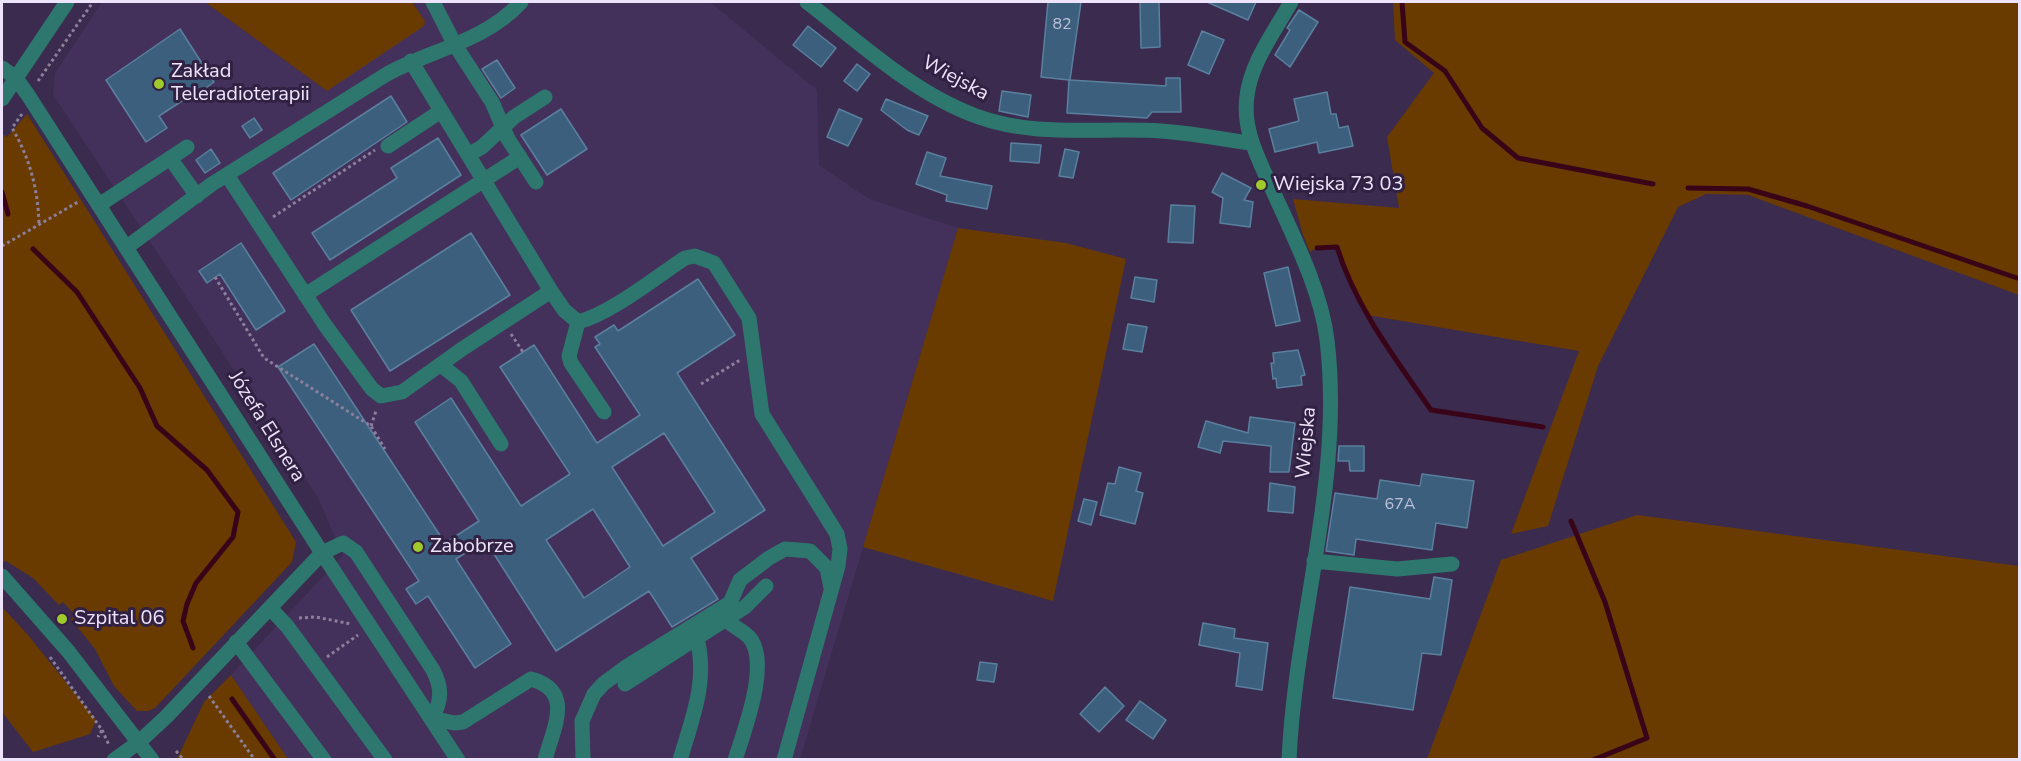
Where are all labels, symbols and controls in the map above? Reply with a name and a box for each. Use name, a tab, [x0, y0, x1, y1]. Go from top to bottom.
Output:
house number: 82	[1052, 15, 1072, 35]
street label: Wiejska	[918, 51, 992, 107]
place label: Zakład Teleradioterapii	[171, 60, 310, 107]
marker: Zakład Teleradioterapii	[152, 77, 166, 91]
place label: Wiejska 73 03	[1273, 173, 1403, 197]
marker: Wiejska 73 03	[1254, 178, 1268, 192]
street label: Józefa Elsnera	[222, 367, 310, 487]
street label: Wiejska	[1292, 406, 1322, 480]
house number: 67A	[1385, 495, 1415, 515]
place label: Zabobrze	[430, 535, 514, 559]
marker: Zabobrze	[411, 540, 425, 554]
place label: Szpital 06	[74, 607, 165, 631]
marker: Szpital 06	[55, 612, 69, 626]

